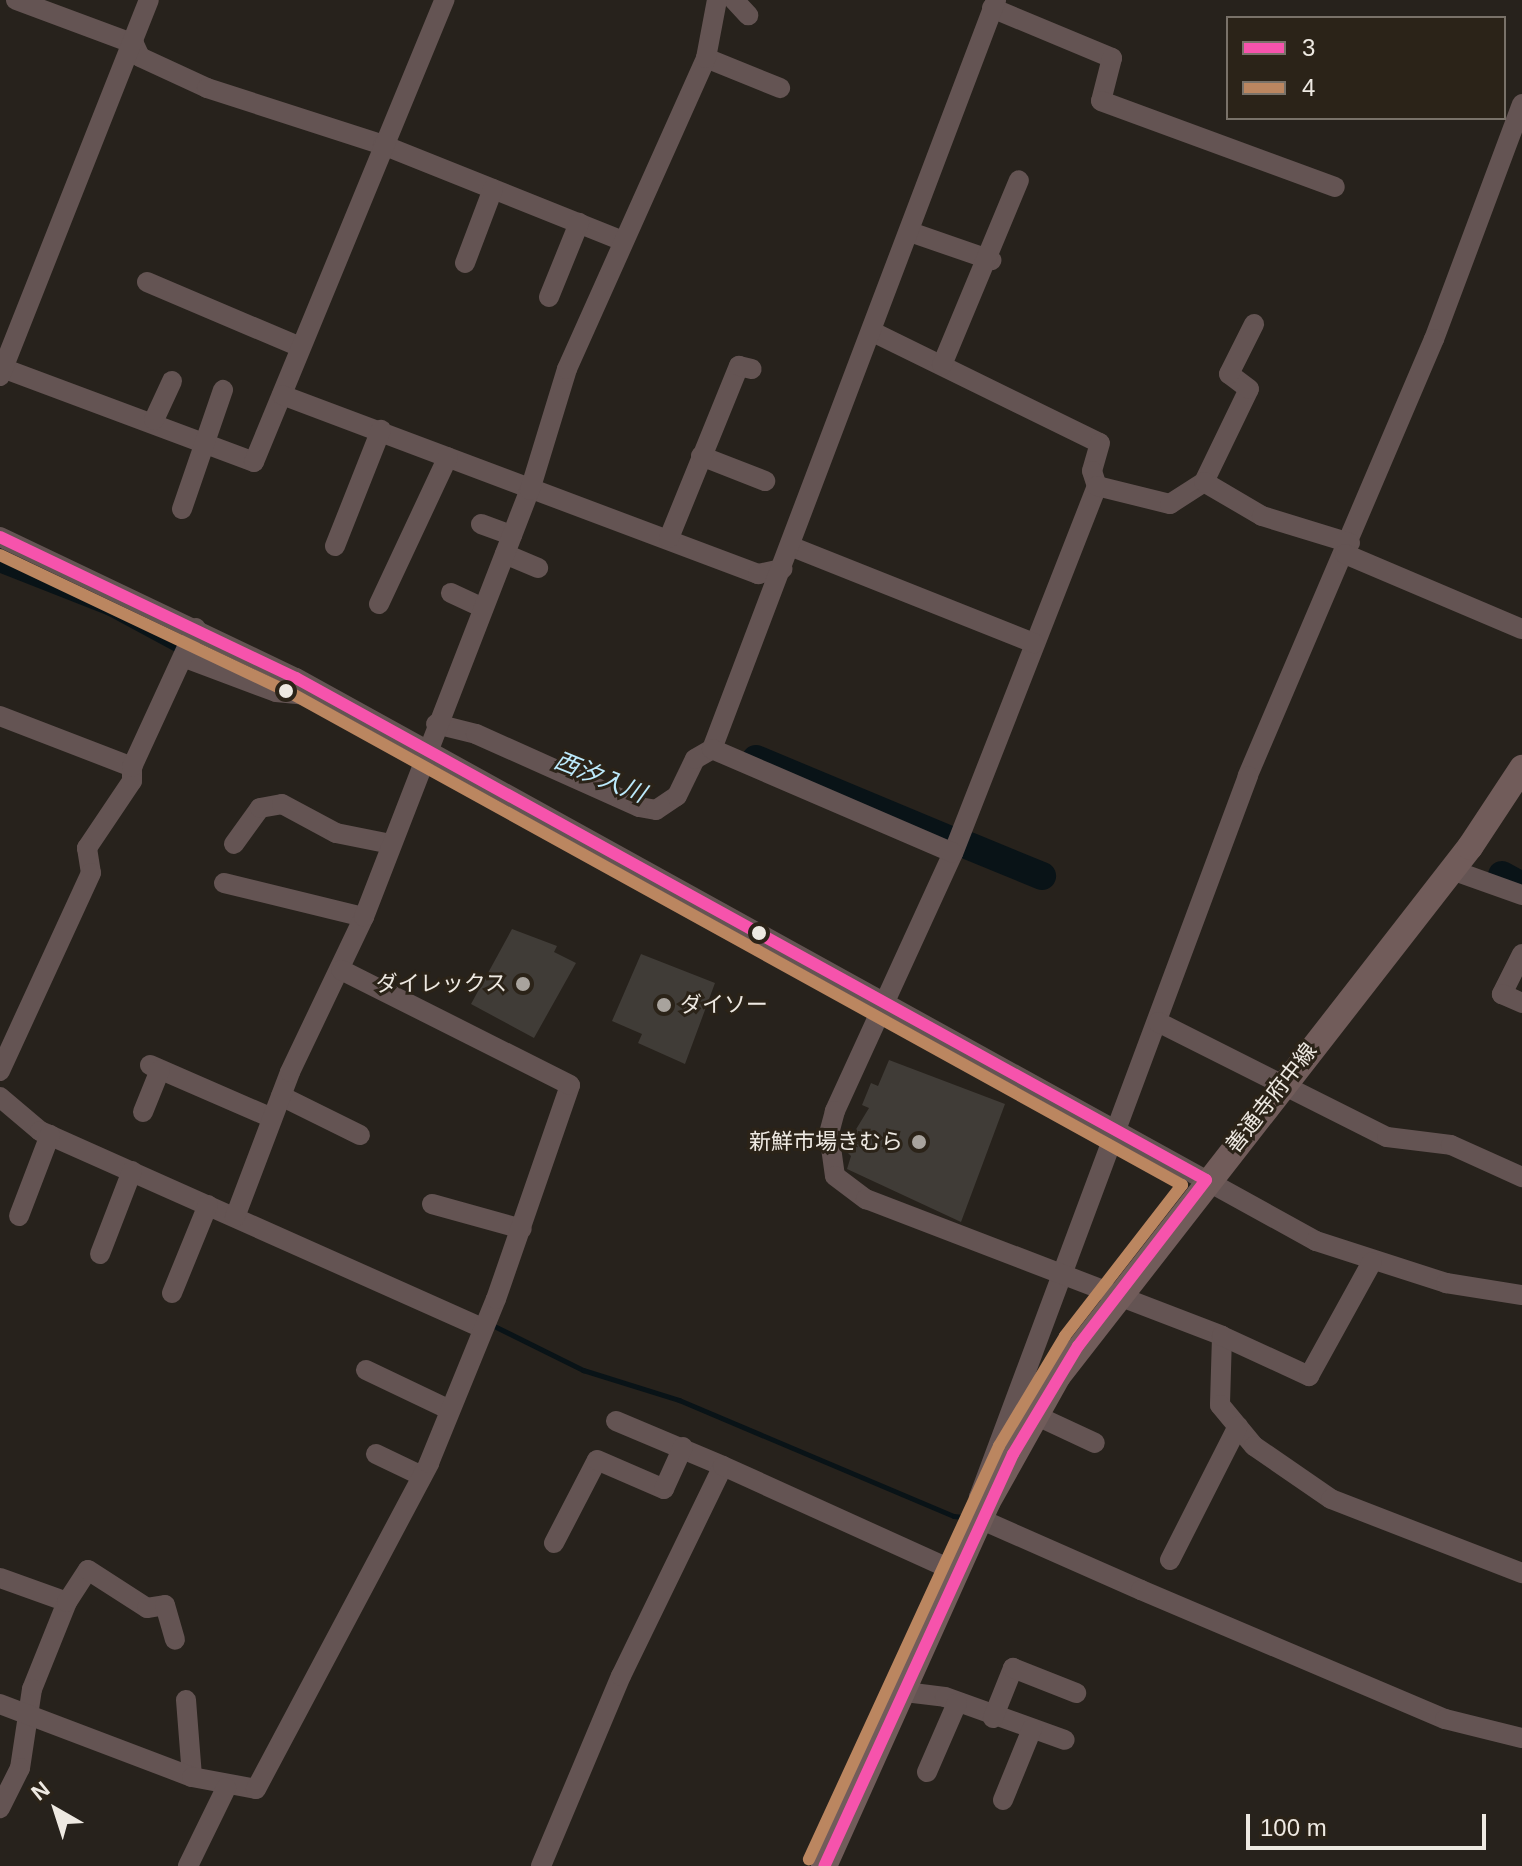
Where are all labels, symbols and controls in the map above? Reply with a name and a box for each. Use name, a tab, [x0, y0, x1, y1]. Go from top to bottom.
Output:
legend	[1226, 16, 1506, 120]
text: 3	[1302, 34, 1315, 61]
text: 4	[1302, 74, 1315, 101]
unlabelled marker	[278, 683, 294, 699]
water label: 西汐入川	[550, 746, 650, 808]
unlabelled marker	[751, 925, 767, 941]
place label: ダイレックス	[375, 971, 507, 997]
marker: ダイレックス	[514, 975, 532, 993]
place label: ダイソー	[680, 992, 768, 1018]
marker: ダイソー	[655, 996, 673, 1014]
street label: 善通寺府中線	[1220, 1038, 1322, 1158]
place label: 新鮮市場きむら	[749, 1129, 903, 1155]
marker: 新鮮市場きむら	[910, 1133, 928, 1151]
north arrow	[16, 1770, 96, 1850]
text: N	[27, 1776, 55, 1806]
scale bar	[1250, 1798, 1490, 1848]
text: 100 m	[1260, 1814, 1327, 1841]

